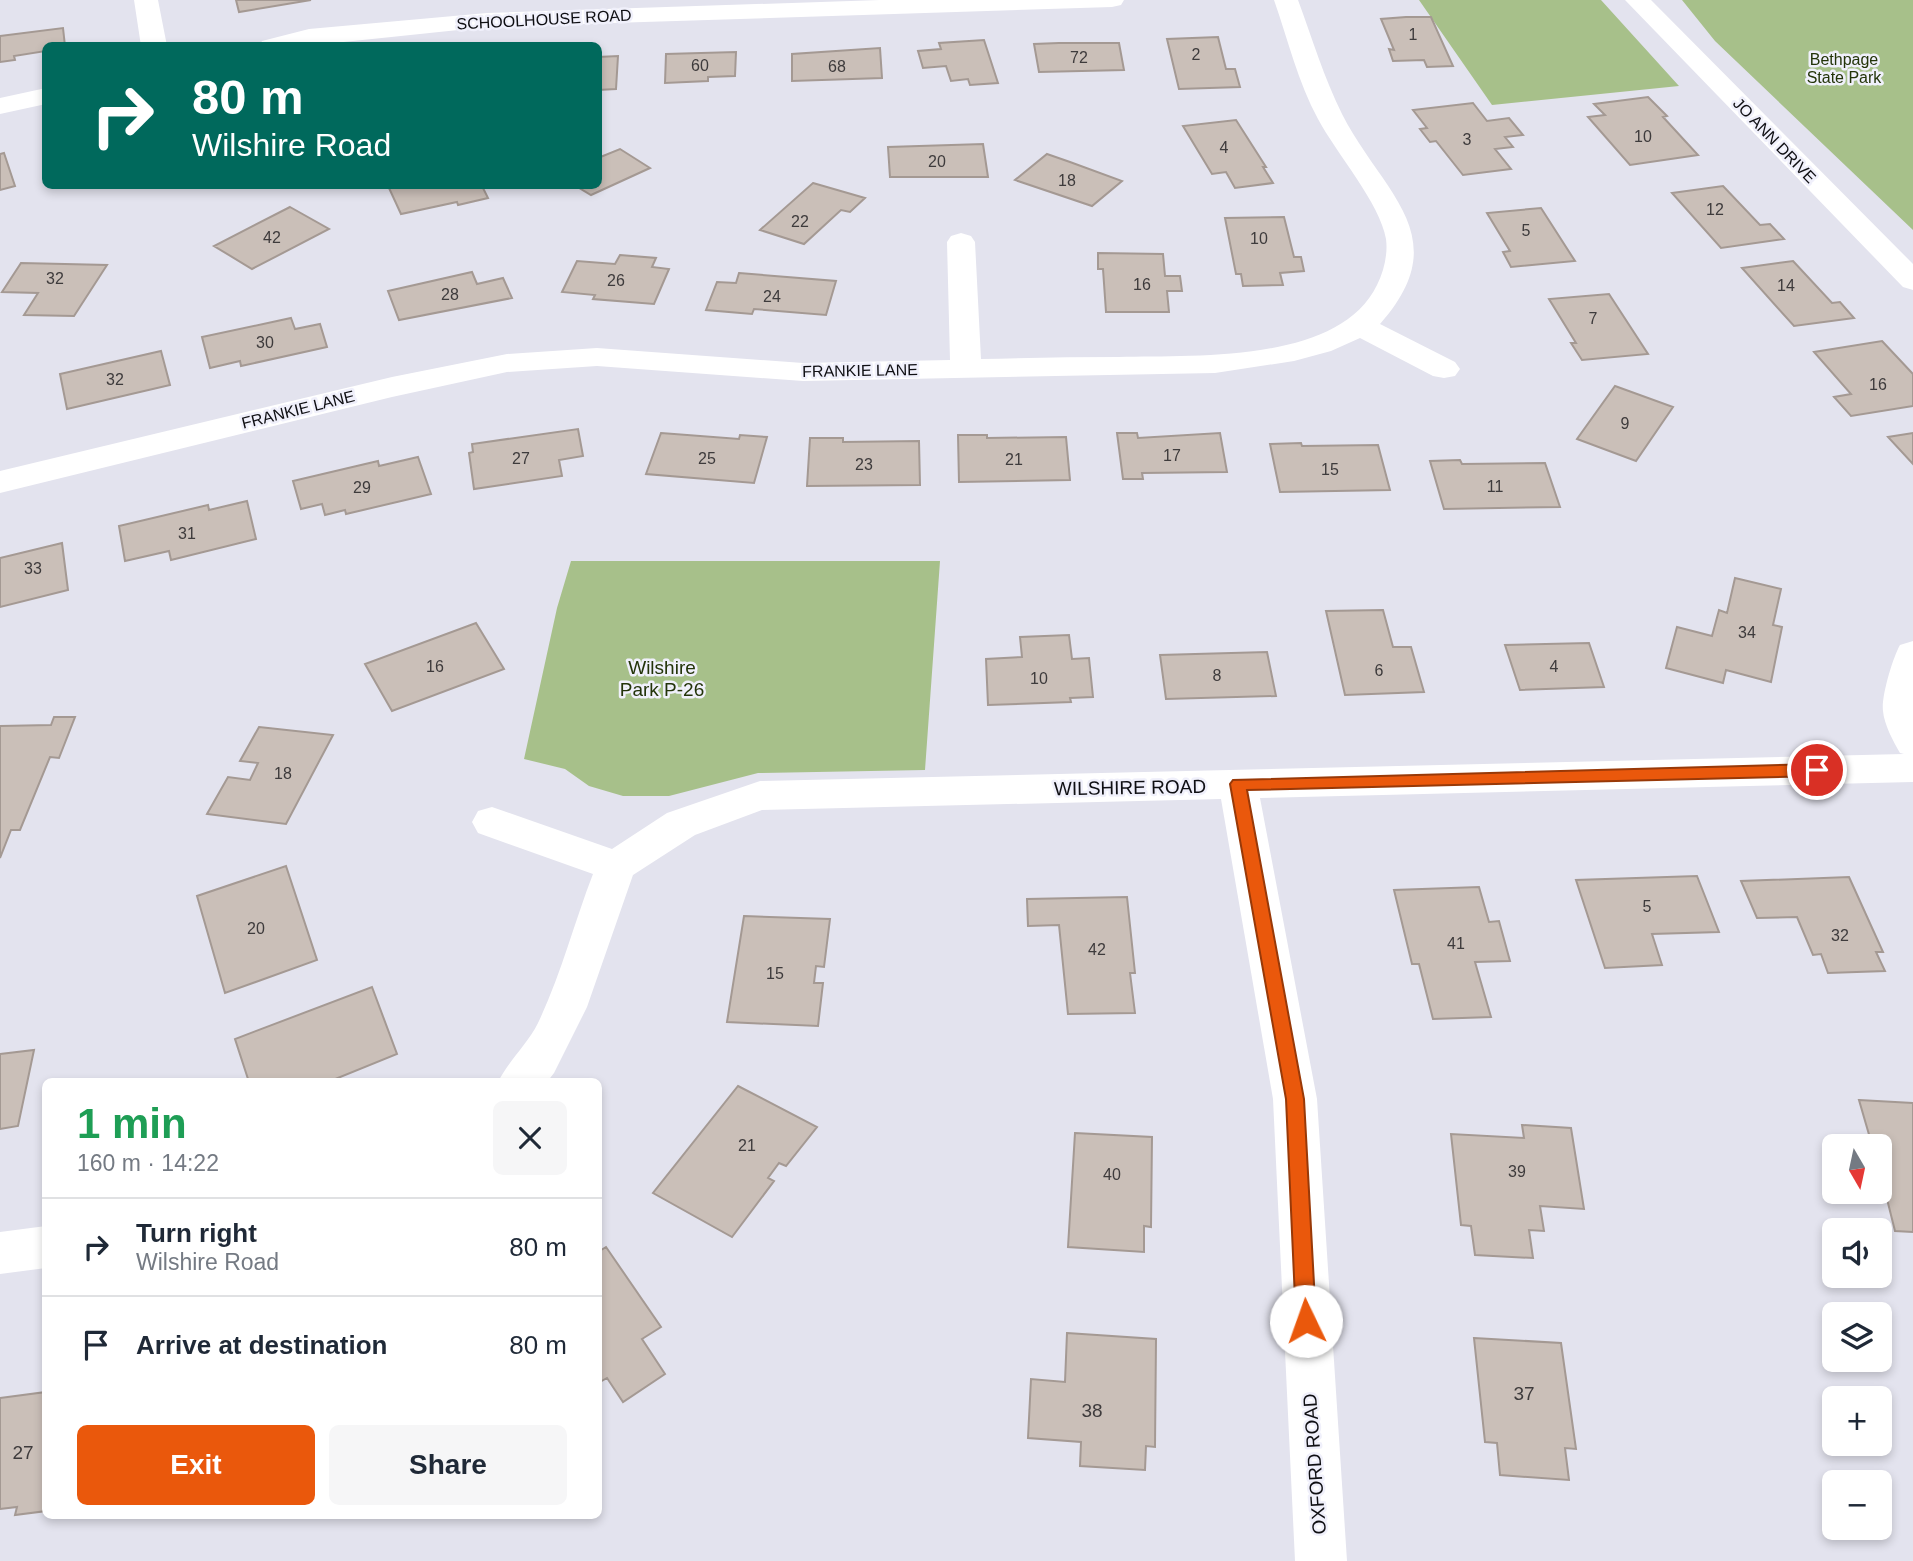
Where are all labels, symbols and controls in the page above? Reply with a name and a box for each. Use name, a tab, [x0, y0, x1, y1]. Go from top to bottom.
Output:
street label: SCHOOLHOUSE ROAD	[456, 6, 632, 33]
house number: 1	[1409, 26, 1418, 43]
house number: 2	[1192, 46, 1201, 63]
house number: 72	[1070, 49, 1088, 66]
park label: Bethpage State Park	[1807, 51, 1882, 86]
house number: 60	[691, 57, 709, 74]
house number: 68	[828, 58, 846, 75]
icon: right	[77, 70, 168, 161]
text: 80 m	[192, 70, 304, 124]
street label: JO ANN DRIVE	[1730, 94, 1819, 186]
text: Wilshire Road	[192, 127, 391, 163]
house number: 10	[1634, 128, 1652, 145]
house number: 3	[1463, 131, 1472, 148]
house number: 4	[1220, 139, 1229, 156]
house number: 20	[928, 153, 946, 170]
house number: 18	[1058, 172, 1076, 189]
house number: 12	[1706, 201, 1724, 218]
house number: 22	[791, 213, 809, 230]
house number: 5	[1522, 222, 1531, 239]
house number: 42	[263, 229, 281, 246]
house number: 10	[1250, 230, 1268, 247]
house number: 32	[46, 270, 64, 287]
house number: 26	[607, 272, 625, 289]
house number: 16	[1133, 276, 1151, 293]
house number: 14	[1777, 277, 1795, 294]
house number: 28	[441, 286, 459, 303]
house number: 24	[763, 288, 781, 305]
house number: 7	[1589, 310, 1598, 327]
house number: 30	[256, 334, 274, 351]
street label: FRANKIE LANE	[802, 361, 918, 380]
house number: 32	[106, 371, 124, 388]
house number: 16	[1869, 376, 1887, 393]
street label: FRANKIE LANE	[240, 387, 356, 432]
house number: 9	[1621, 415, 1630, 432]
house number: 17	[1163, 447, 1181, 464]
house number: 27	[512, 450, 530, 467]
house number: 25	[698, 450, 716, 467]
house number: 21	[1005, 451, 1023, 468]
house number: 23	[855, 456, 873, 473]
house number: 15	[1321, 461, 1339, 478]
house number: 11	[1487, 478, 1503, 495]
house number: 29	[353, 479, 371, 496]
house number: 31	[178, 525, 196, 542]
house number: 33	[24, 560, 42, 577]
house number: 34	[1738, 624, 1756, 641]
park label: Wilshire Park P-26	[620, 657, 704, 700]
house number: 16	[426, 658, 444, 675]
house number: 4	[1550, 658, 1559, 675]
house number: 6	[1375, 662, 1384, 679]
house number: 8	[1213, 667, 1222, 684]
house number: 10	[1030, 670, 1048, 687]
pin	[1787, 740, 1847, 800]
icon: arrive	[1798, 751, 1836, 789]
house number: 18	[274, 765, 292, 782]
street label: WILSHIRE ROAD	[1054, 776, 1206, 799]
house number: 5	[1643, 898, 1652, 915]
house number: 20	[247, 920, 265, 937]
house number: 32	[1831, 927, 1849, 944]
house number: 41	[1447, 935, 1465, 952]
house number: 42	[1088, 941, 1106, 958]
house number: 15	[766, 965, 784, 982]
text: 1 min	[77, 1100, 187, 1147]
button: close	[493, 1101, 567, 1175]
north arrow	[1822, 1134, 1892, 1204]
map controls	[1822, 1134, 1892, 1540]
house number: 21	[738, 1137, 756, 1154]
text: 160 m · 14:22	[77, 1150, 219, 1176]
house number: 39	[1508, 1163, 1526, 1180]
house number: 40	[1103, 1166, 1121, 1183]
text: Turn right	[136, 1218, 257, 1248]
button: sound	[1822, 1218, 1892, 1288]
icon: right	[77, 1228, 115, 1266]
text: 80 m	[509, 1232, 567, 1262]
text: Wilshire Road	[136, 1249, 279, 1275]
position arrow	[1269, 1284, 1343, 1358]
button: layers	[1822, 1302, 1892, 1372]
icon: arrive	[77, 1326, 115, 1364]
text: Arrive at destination	[136, 1330, 387, 1360]
text: 80 m	[509, 1330, 567, 1360]
house number: 37	[1513, 1383, 1535, 1404]
button: +	[1822, 1386, 1892, 1456]
street label: OXFORD ROAD	[1299, 1393, 1330, 1535]
house number: 38	[1081, 1400, 1103, 1421]
button: Exit	[77, 1425, 315, 1505]
button: Share	[329, 1425, 567, 1505]
house number: 27	[12, 1442, 34, 1463]
button: −	[1822, 1470, 1892, 1540]

